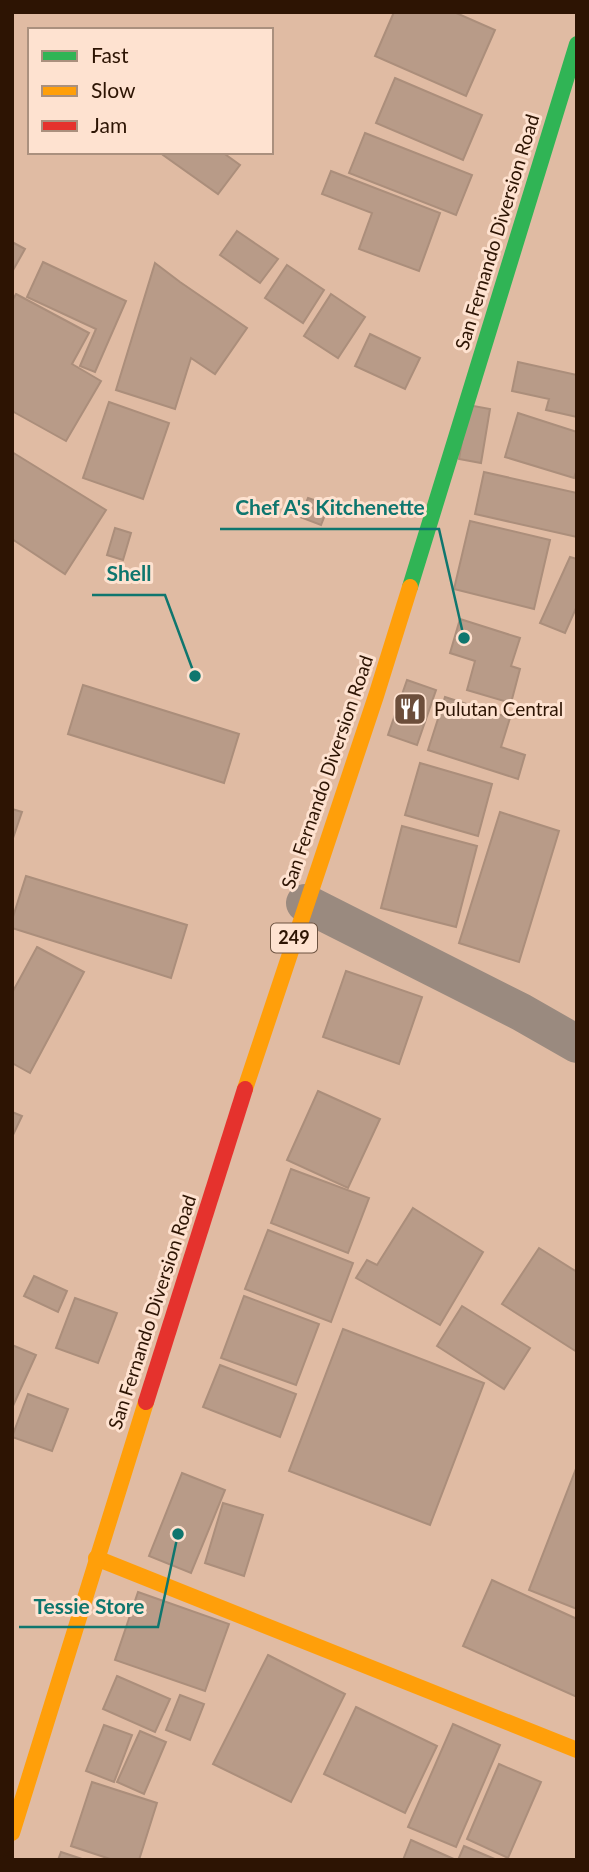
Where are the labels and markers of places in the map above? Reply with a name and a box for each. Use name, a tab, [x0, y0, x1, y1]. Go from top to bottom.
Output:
callout: Chef A's Kitchenette	[220, 487, 439, 529]
callout: Shell	[92, 553, 165, 595]
restaurant icon: Pulutan Central	[391, 690, 429, 728]
place label: Pulutan Central	[434, 697, 563, 720]
callout: Tessie Store	[19, 1585, 158, 1627]

